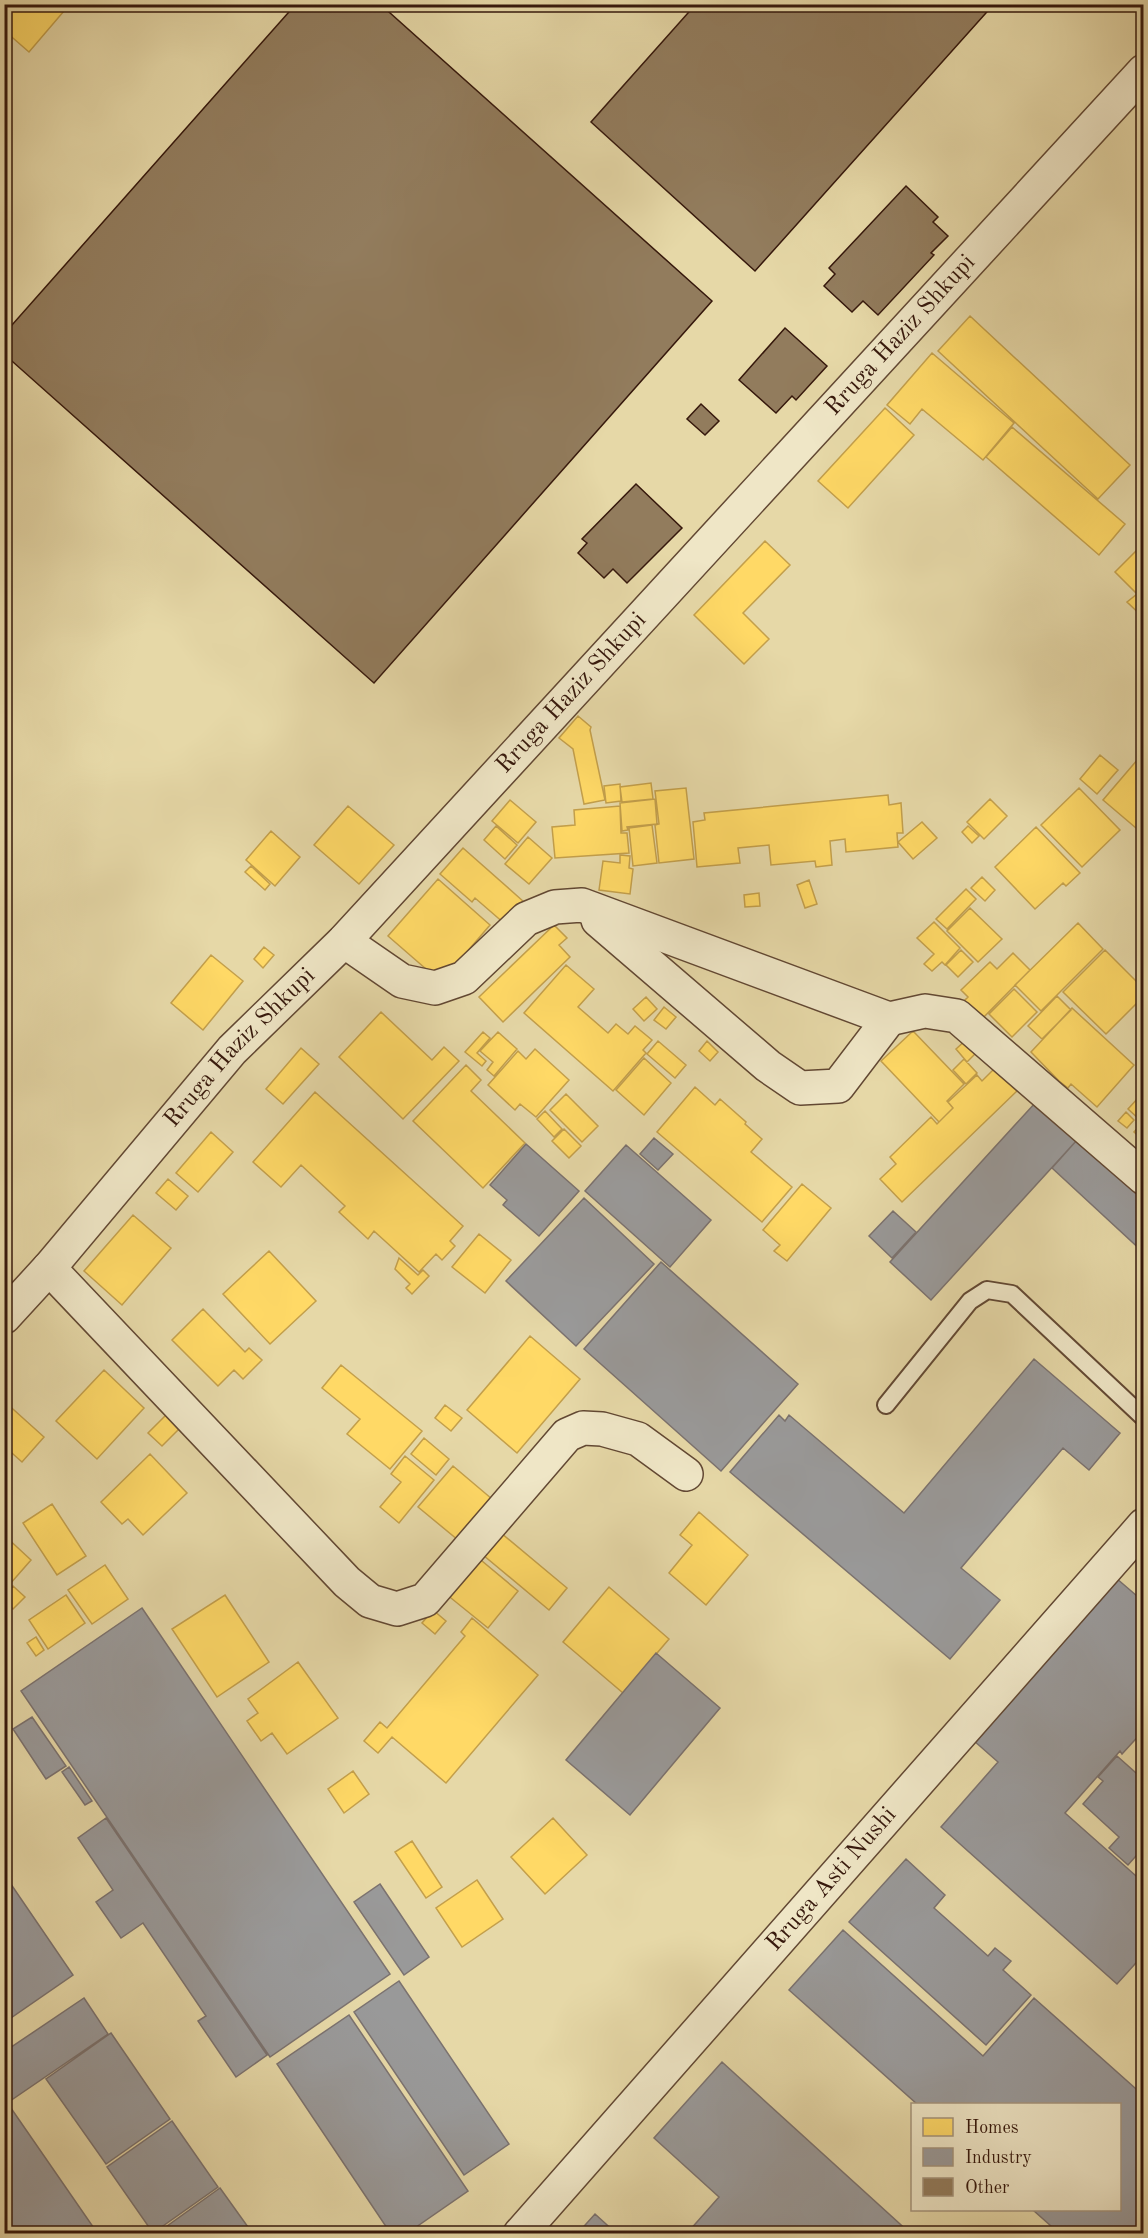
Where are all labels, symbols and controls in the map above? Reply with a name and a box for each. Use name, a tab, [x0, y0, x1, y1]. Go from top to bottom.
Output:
street label: Rruga Haziz Shkupi	[821, 251, 980, 420]
street label: Rruga Haziz Shkupi	[492, 608, 651, 778]
street label: Rruga Haziz Shkupi	[160, 964, 320, 1132]
street label: Rruga Asti Nushi	[762, 1803, 901, 1956]
legend	[911, 2103, 1121, 2211]
text: Homes	[965, 2119, 1019, 2137]
text: Industry	[965, 2149, 1032, 2167]
text: Other	[965, 2179, 1010, 2197]

